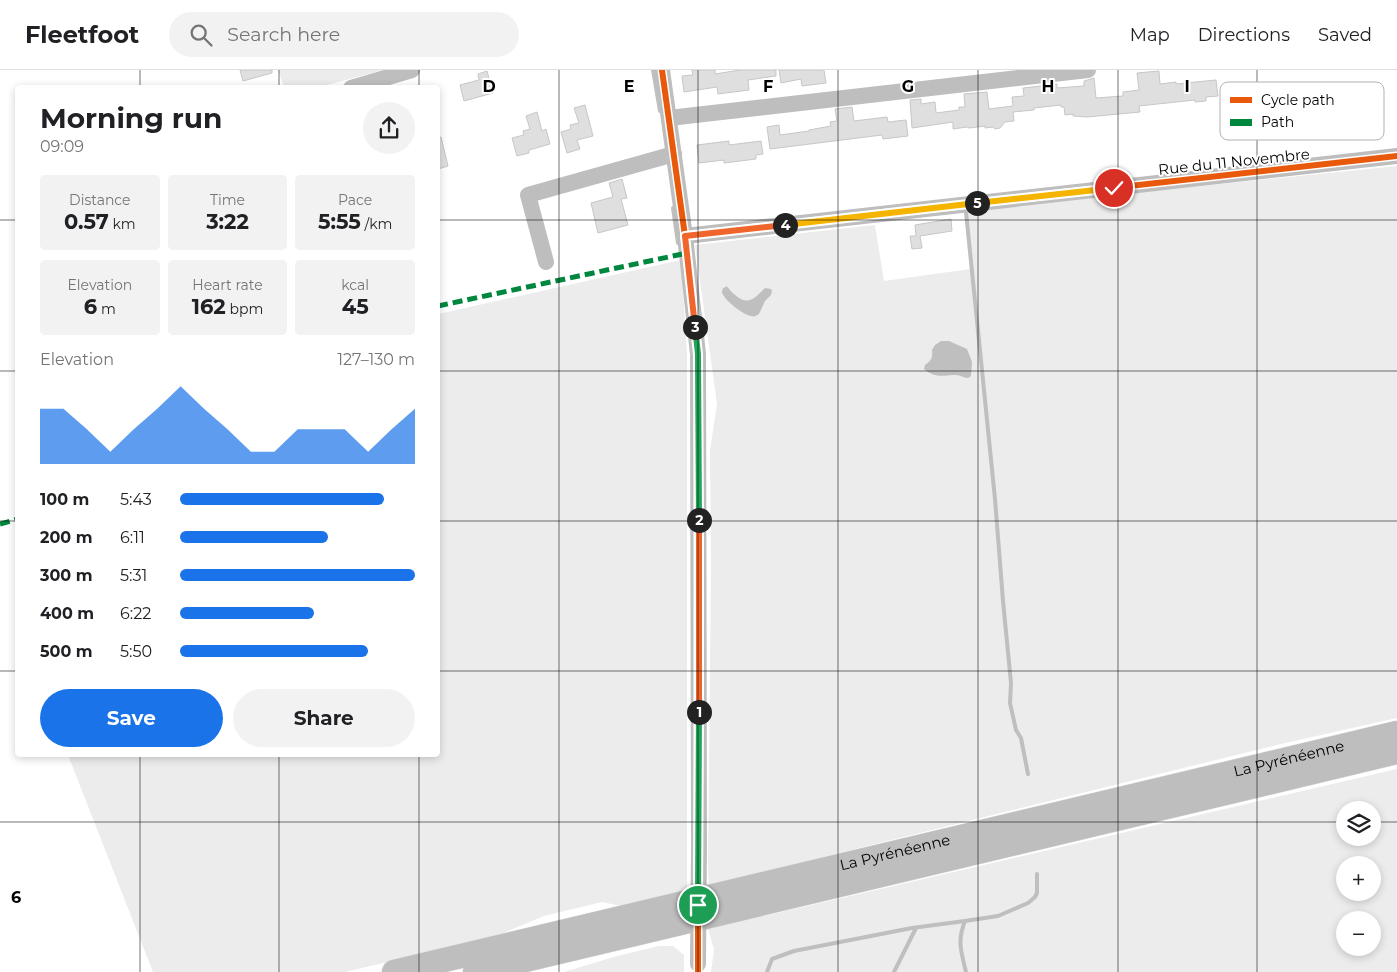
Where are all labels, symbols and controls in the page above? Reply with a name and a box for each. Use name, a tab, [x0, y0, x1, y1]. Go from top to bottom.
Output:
search box	[169, 12, 519, 57]
text: Fleetfoot	[25, 20, 139, 49]
icon: search	[187, 21, 215, 49]
text: Search here	[227, 23, 340, 46]
text: Map	[1130, 24, 1170, 46]
text: Directions	[1198, 24, 1290, 46]
text: Saved	[1318, 24, 1372, 46]
text: D	[482, 77, 496, 96]
text: E	[624, 77, 634, 96]
text: F	[763, 77, 773, 96]
text: G	[902, 77, 914, 96]
text: H	[1042, 77, 1054, 96]
text: I	[1184, 77, 1190, 96]
legend	[1220, 82, 1384, 140]
text: Cycle path	[1261, 91, 1335, 109]
text: Morning run	[40, 101, 222, 135]
button: share	[363, 102, 415, 154]
text: Path	[1261, 113, 1294, 131]
text: 09:09	[40, 137, 84, 156]
street label: Rue du 11 Novembre	[1157, 144, 1311, 179]
pin	[1093, 167, 1135, 209]
icon: check	[1100, 174, 1128, 202]
pin: 5	[964, 190, 990, 216]
text: Distance	[69, 191, 131, 209]
text: Time	[210, 191, 245, 209]
text: Pace	[338, 191, 372, 209]
text: 5	[973, 194, 982, 212]
text: 0.57	[64, 209, 109, 234]
text: 3:22	[206, 209, 249, 234]
text: 5:55	[318, 209, 361, 234]
pin: 4	[772, 212, 798, 238]
text: km	[109, 215, 136, 233]
text: /km	[361, 215, 392, 233]
text: 4	[781, 216, 790, 234]
text: Elevation	[67, 276, 132, 294]
text: Heart rate	[192, 276, 263, 294]
text: kcal	[341, 276, 369, 294]
text: 6	[84, 294, 97, 319]
text: 162	[192, 294, 226, 319]
text: 45	[342, 294, 369, 319]
text: m	[97, 300, 116, 318]
text: bpm	[226, 300, 263, 318]
pin: 3	[682, 314, 708, 340]
text: 3	[691, 318, 700, 336]
text: Elevation	[40, 350, 114, 369]
text: 127–130 m	[337, 350, 415, 369]
text: 100 m	[40, 490, 89, 509]
text: 5:43	[120, 490, 152, 509]
pin: 2	[686, 508, 712, 532]
text: 2	[695, 511, 704, 529]
text: 200 m	[40, 528, 92, 547]
text: 6:11	[120, 528, 145, 547]
text: 300 m	[40, 566, 93, 585]
text: 5:31	[120, 566, 147, 585]
text: 400 m	[40, 604, 94, 623]
text: 6:22	[120, 604, 151, 623]
text: 500 m	[40, 642, 93, 661]
text: 5:50	[120, 642, 152, 661]
button: Save	[40, 689, 223, 747]
button: Share	[233, 689, 415, 747]
pin: 1	[686, 700, 712, 724]
text: 1	[697, 703, 702, 721]
street label: La Pyrénéenne	[1232, 736, 1346, 781]
map controls	[1336, 801, 1381, 956]
button: layers	[1336, 801, 1381, 846]
street label: La Pyrénéenne	[838, 830, 952, 874]
button: +	[1336, 856, 1381, 901]
pin	[677, 884, 719, 926]
text: 6	[11, 888, 21, 907]
icon: arrive	[684, 891, 712, 919]
button: −	[1336, 911, 1381, 956]

